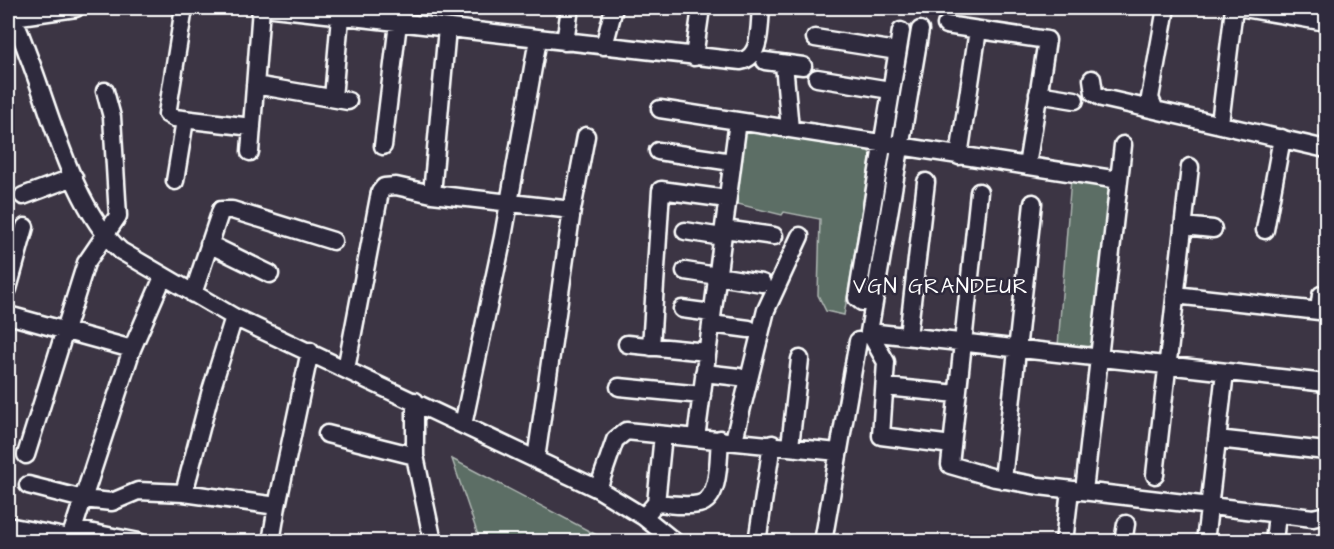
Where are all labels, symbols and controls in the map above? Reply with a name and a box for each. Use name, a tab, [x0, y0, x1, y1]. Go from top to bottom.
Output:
district label: VGN GRANDEUR	[853, 272, 1029, 301]

